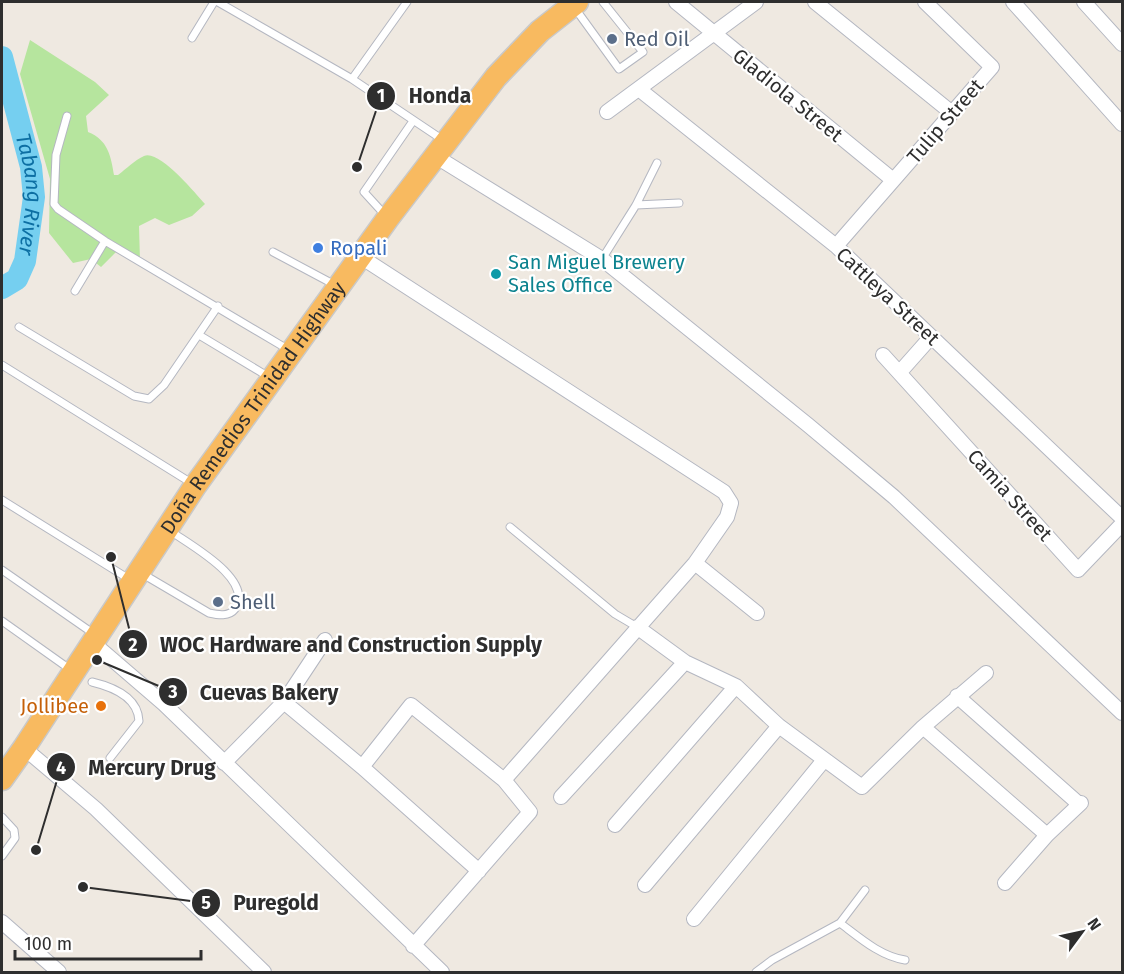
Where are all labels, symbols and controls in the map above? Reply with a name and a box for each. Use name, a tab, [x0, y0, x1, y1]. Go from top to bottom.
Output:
place label: Red Oil	[624, 27, 689, 51]
marker: Red Oil	[605, 32, 619, 46]
street label: Gladiola Street	[728, 43, 849, 147]
street label: Tulip Street	[902, 73, 989, 168]
callout: Honda	[366, 76, 483, 115]
text: Honda	[409, 83, 471, 109]
text: 1	[377, 85, 385, 107]
water label: Tabang River	[10, 131, 47, 258]
place label: Ropali	[330, 236, 387, 260]
marker: Ropali	[311, 241, 325, 255]
street label: Cattleya Street	[831, 242, 945, 351]
place label: San Miguel Brewery Sales Office	[508, 250, 685, 297]
marker: San Miguel Brewery Sales Office	[489, 267, 503, 281]
street label: Doña Remedios Trinidad Highway	[155, 277, 350, 538]
street label: Camia Street	[963, 444, 1058, 546]
place label: Shell	[230, 590, 275, 614]
marker: Shell	[211, 595, 225, 609]
callout: WOC Hardware and Construction Supply	[118, 625, 554, 664]
text: WOC Hardware and Construction Supply	[160, 632, 542, 658]
text: 2	[128, 634, 138, 656]
callout: Cuevas Bakery	[158, 673, 351, 712]
text: Cuevas Bakery	[200, 680, 338, 706]
text: 3	[167, 681, 178, 703]
place label: Jollibee	[20, 694, 89, 718]
marker: Jollibee	[94, 699, 108, 713]
callout: Mercury Drug	[46, 748, 228, 787]
text: Mercury Drug	[88, 755, 216, 781]
text: 4	[56, 757, 66, 779]
callout: Puregold	[191, 883, 331, 922]
text: Puregold	[233, 890, 319, 916]
text: 5	[201, 892, 211, 914]
north arrow	[1052, 902, 1112, 962]
text: N	[1083, 914, 1105, 934]
scale bar	[15, 923, 201, 961]
text: 100 m	[24, 933, 72, 955]

